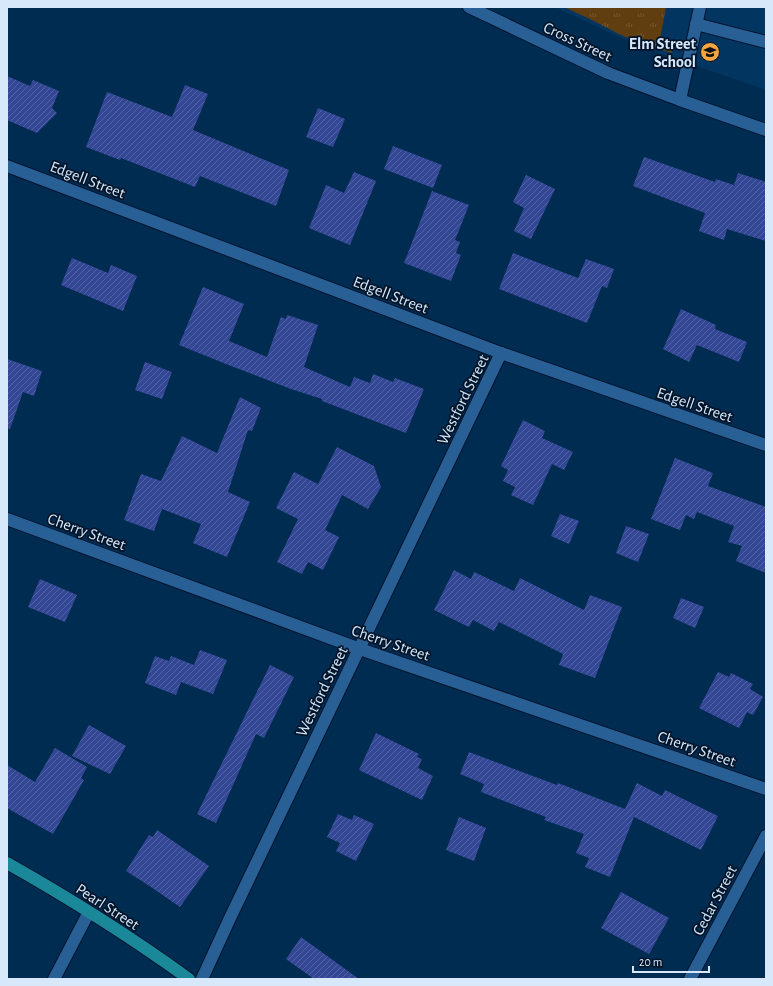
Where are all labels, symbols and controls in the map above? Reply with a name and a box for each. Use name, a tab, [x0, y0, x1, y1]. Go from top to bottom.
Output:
street label: Cross Street	[541, 19, 614, 65]
place label: Elm Street School	[629, 36, 697, 70]
school or university icon: Elm Street School	[699, 41, 721, 63]
street label: Edgell Street	[48, 158, 127, 202]
street label: Edgell Street	[351, 273, 430, 317]
street label: Westford Street	[434, 352, 492, 447]
street label: Edgell Street	[655, 385, 735, 425]
street label: Cherry Street	[45, 510, 128, 554]
street label: Cherry Street	[349, 622, 432, 665]
street label: Westford Street	[293, 644, 351, 739]
street label: Cherry Street	[655, 728, 738, 771]
street label: Cedar Street	[690, 863, 740, 938]
street label: Pearl Street	[73, 881, 142, 933]
scale bar	[633, 948, 709, 974]
text: 20 m	[639, 956, 662, 968]

